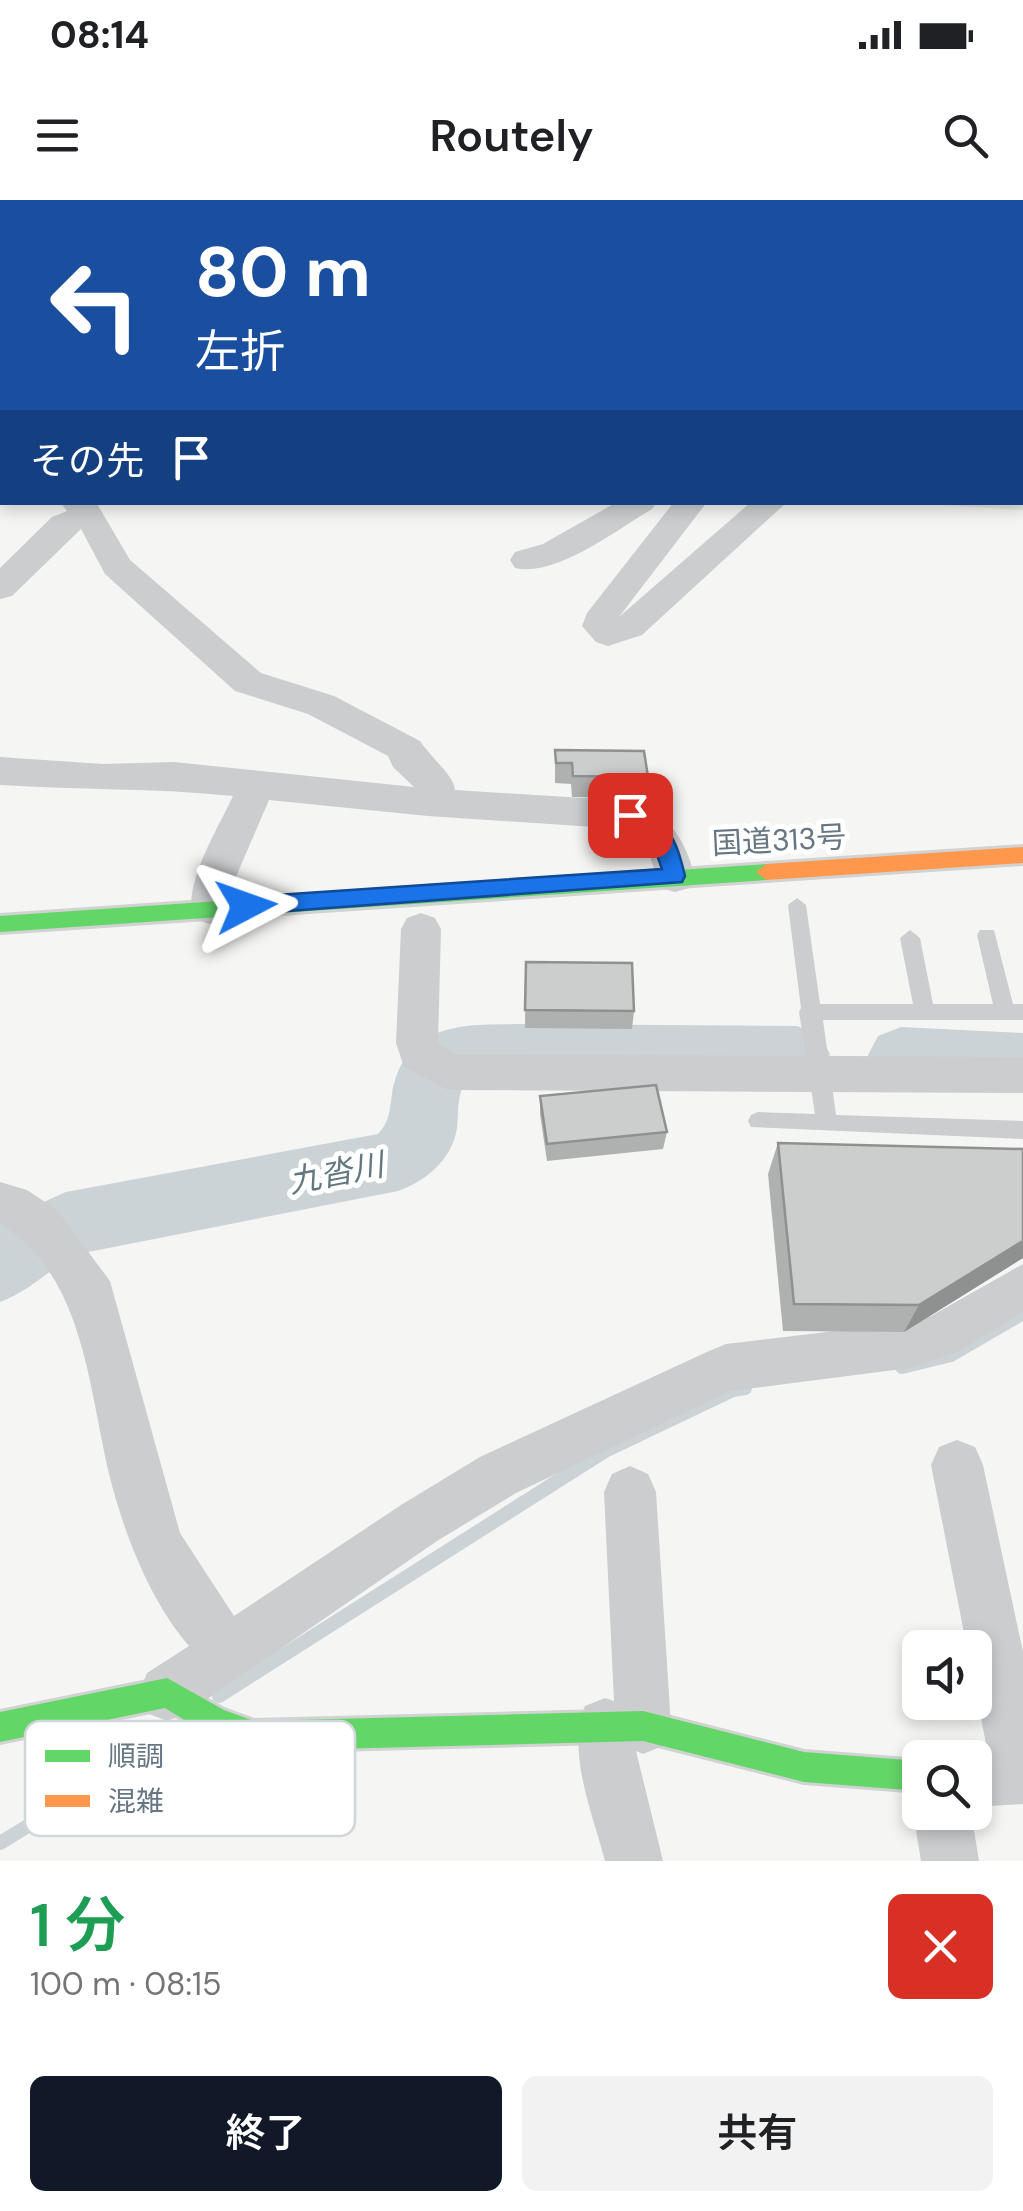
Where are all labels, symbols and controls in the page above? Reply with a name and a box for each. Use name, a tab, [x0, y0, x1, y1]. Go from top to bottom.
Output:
text: 08:14	[50, 10, 149, 60]
text: Routely	[430, 106, 593, 165]
icon: menu	[30, 108, 85, 163]
icon: search	[938, 108, 993, 163]
text: 80 m	[195, 227, 371, 318]
icon: left	[30, 240, 160, 370]
text: 左折	[195, 322, 285, 381]
icon: arrive	[164, 430, 219, 485]
text: その先	[30, 436, 144, 486]
pin	[588, 773, 673, 858]
icon: arrive	[603, 788, 658, 843]
street label: 国道313号	[711, 817, 847, 863]
position arrow	[194, 854, 298, 958]
water label: 九沓川	[285, 1143, 390, 1203]
map controls	[902, 1630, 992, 1830]
button: sound	[902, 1630, 992, 1720]
legend	[25, 1721, 355, 1836]
text: 順調	[108, 1738, 164, 1775]
button: search	[902, 1740, 992, 1830]
text: 混雑	[108, 1783, 164, 1820]
text: 1 分	[30, 1886, 126, 1965]
button: close	[888, 1894, 993, 1999]
text: 100 m · 08:15	[30, 1963, 221, 2005]
button: 終了	[30, 2076, 502, 2191]
button: 共有	[522, 2076, 993, 2191]

